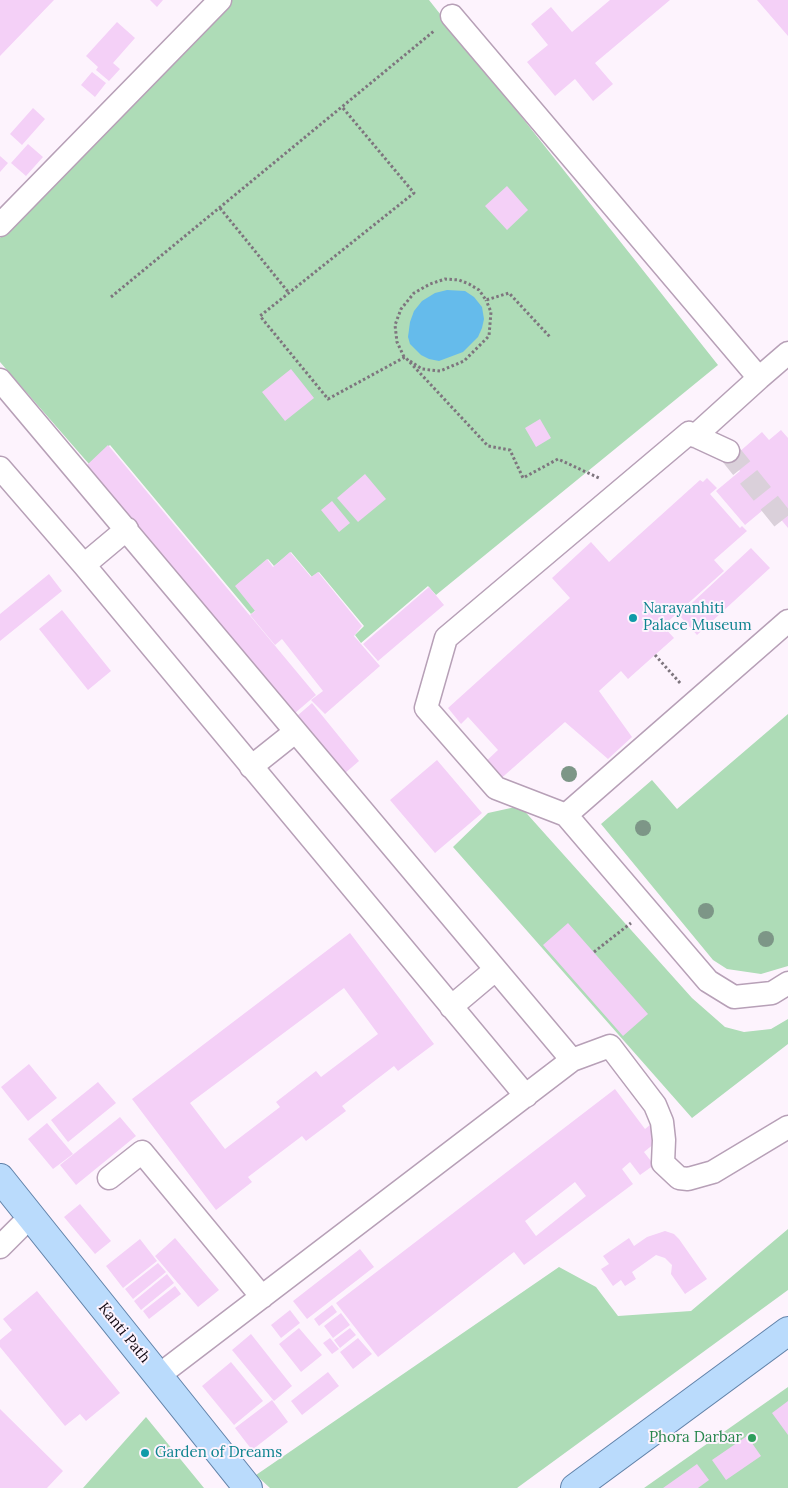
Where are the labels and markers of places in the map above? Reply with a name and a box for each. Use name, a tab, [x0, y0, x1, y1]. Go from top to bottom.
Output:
place label: Narayanhiti Palace Museum	[643, 600, 752, 635]
marker: Narayanhiti Palace Museum	[627, 612, 639, 624]
place label: Phora Darbar	[649, 1429, 742, 1447]
marker: Phora Darbar	[746, 1432, 758, 1444]
place label: Garden of Dreams	[155, 1444, 282, 1462]
marker: Garden of Dreams	[139, 1447, 151, 1459]

